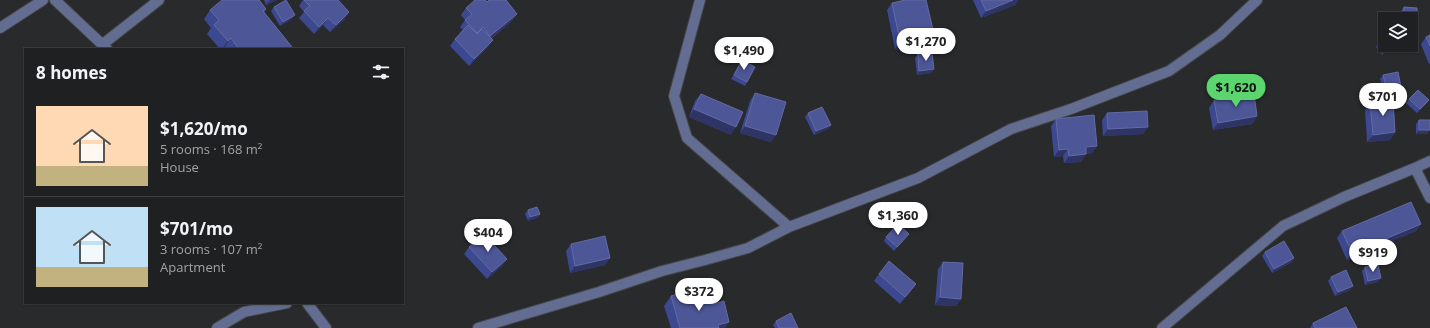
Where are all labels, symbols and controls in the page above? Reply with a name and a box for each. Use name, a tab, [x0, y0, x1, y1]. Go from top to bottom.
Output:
map controls	[1378, 12, 1418, 52]
button: layers	[1378, 12, 1418, 52]
pin: $1,270	[893, 28, 959, 62]
text: $1,270	[906, 32, 946, 50]
pin: $1,490	[711, 37, 777, 71]
text: $1,490	[724, 41, 764, 59]
text: 8 homes	[36, 61, 107, 84]
icon: filters	[370, 61, 392, 83]
pin: $1,620	[1203, 74, 1269, 108]
text: $1,620	[1216, 78, 1256, 96]
pin: $701	[1359, 83, 1407, 117]
text: $701	[1368, 87, 1398, 105]
text: $1,620/mo	[160, 117, 248, 140]
icon: home	[68, 122, 116, 170]
text: 5 rooms · 168 m²	[160, 140, 262, 158]
text: House	[160, 158, 199, 176]
pin: $1,360	[865, 202, 931, 236]
text: $1,360	[878, 206, 918, 224]
text: $701/mo	[160, 217, 233, 240]
pin: $404	[464, 219, 512, 253]
icon: home	[68, 223, 116, 271]
text: $404	[473, 223, 503, 241]
pin: $919	[1349, 239, 1397, 273]
text: 3 rooms · 107 m²	[160, 240, 262, 258]
text: $919	[1358, 243, 1388, 261]
text: Apartment	[160, 258, 225, 276]
pin: $372	[675, 278, 723, 312]
text: $372	[684, 282, 714, 300]

